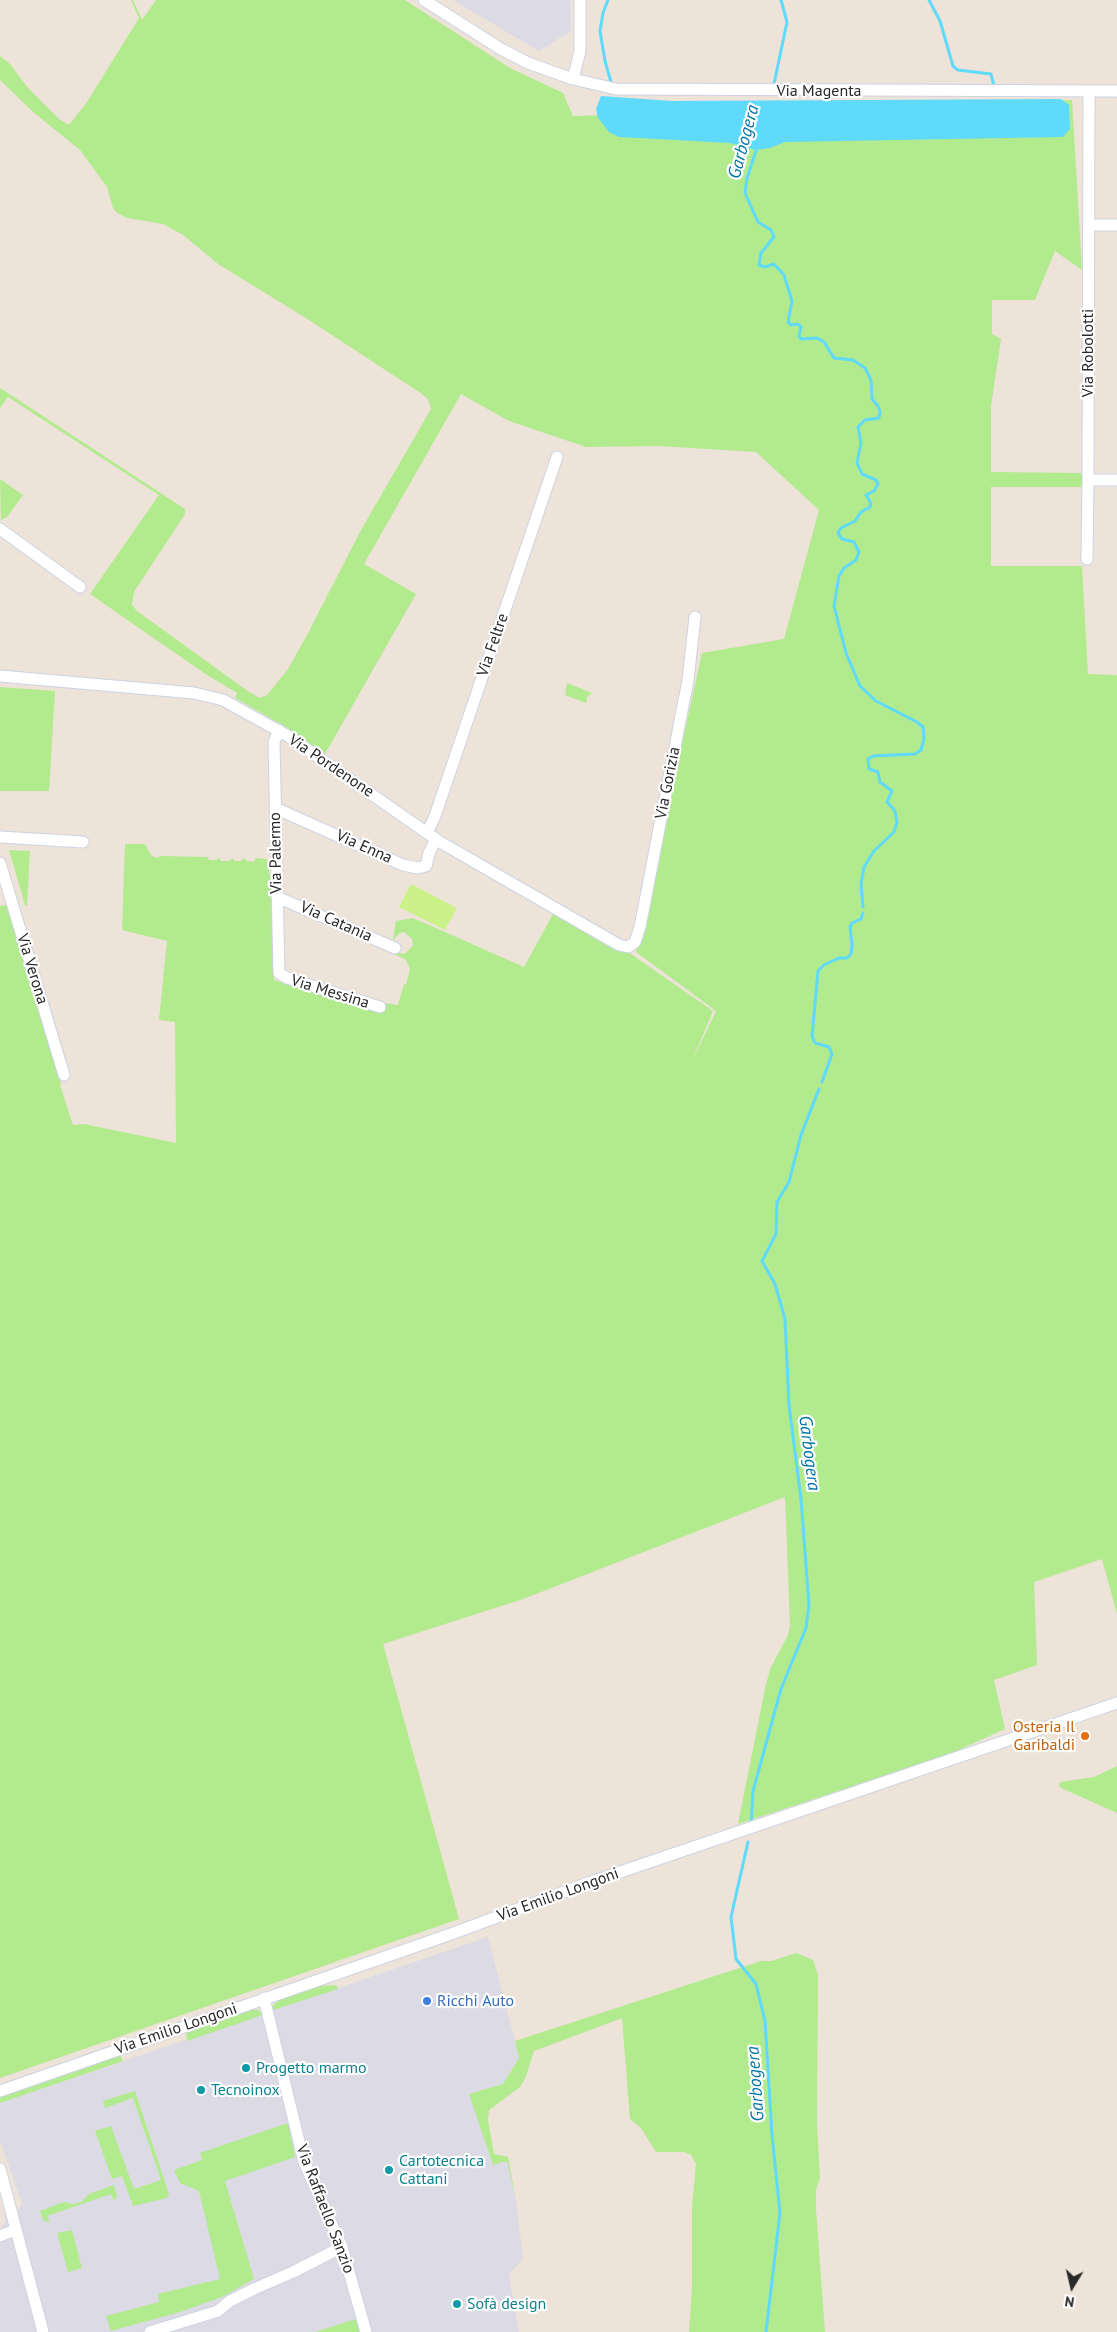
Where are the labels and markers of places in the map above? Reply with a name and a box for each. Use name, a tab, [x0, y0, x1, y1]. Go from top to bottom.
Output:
place label: Osteria Il Garibaldi	[1013, 1717, 1075, 1755]
marker: Osteria Il Garibaldi	[1079, 1730, 1091, 1742]
place label: Ricchi Auto	[437, 1991, 514, 2011]
marker: Ricchi Auto	[421, 1995, 433, 2007]
place label: Progetto marmo	[256, 2058, 367, 2078]
marker: Progetto marmo	[240, 2062, 252, 2074]
place label: Tecnoinox	[211, 2080, 280, 2100]
marker: Tecnoinox	[195, 2084, 207, 2096]
place label: Cartotecnica Cattani	[399, 2151, 484, 2189]
marker: Cartotecnica Cattani	[383, 2164, 395, 2176]
place label: Sofà design	[467, 2294, 546, 2314]
marker: Sofà design	[451, 2298, 463, 2310]

